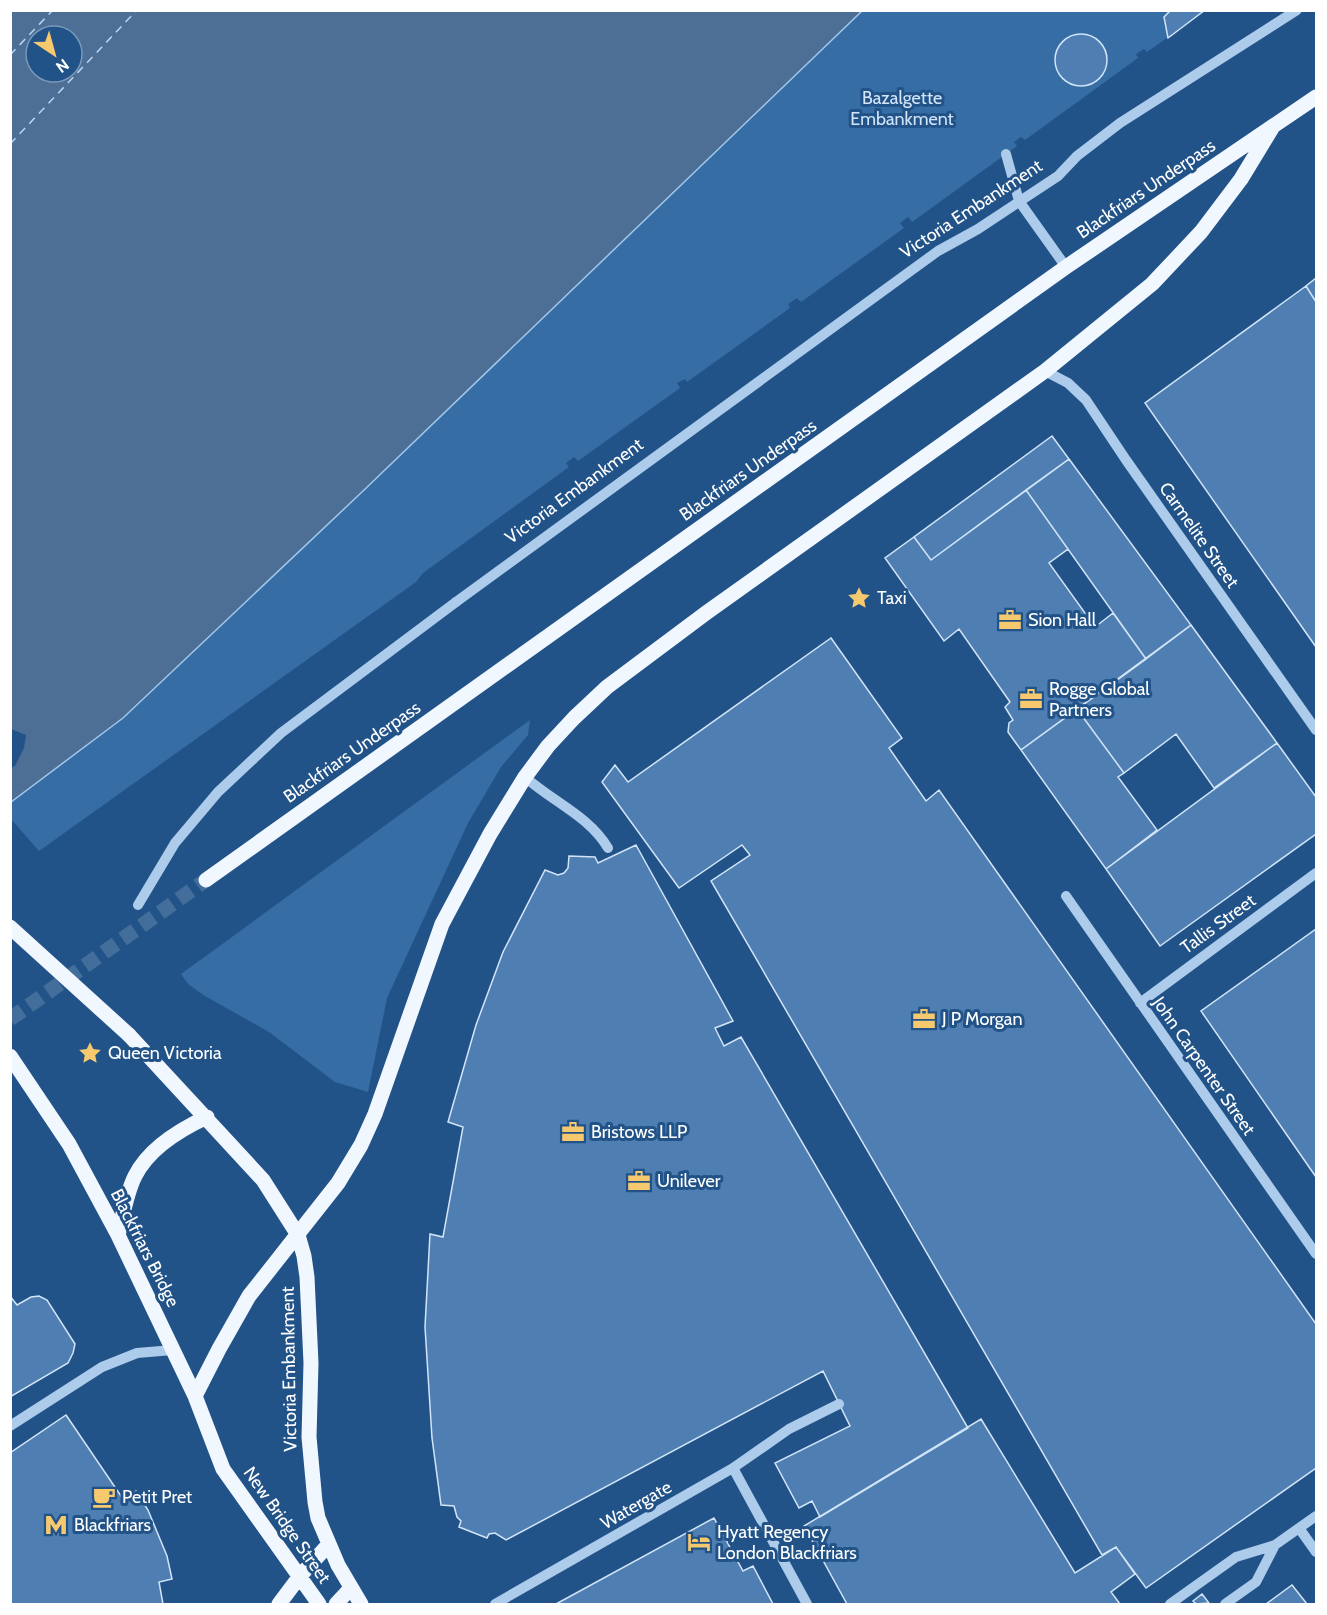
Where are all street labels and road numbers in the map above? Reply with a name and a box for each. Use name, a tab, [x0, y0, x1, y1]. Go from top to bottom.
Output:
street label: Blackfriars Underpass	[1073, 134, 1219, 244]
street label: Victoria Embankment	[896, 155, 1046, 263]
street label: Blackfriars Underpass	[675, 414, 821, 526]
street label: Victoria Embankment	[501, 434, 647, 548]
street label: Carmelite Street	[1154, 478, 1244, 592]
street label: Blackfriars Underpass	[279, 696, 425, 808]
street label: Tallis Street	[1176, 889, 1260, 959]
street label: John Carpenter Street	[1147, 992, 1260, 1139]
street label: Blackfriars Bridge	[106, 1185, 184, 1311]
street label: Victoria Embankment	[277, 1286, 301, 1452]
street label: New Bridge Street	[239, 1462, 335, 1588]
street label: Watergate	[597, 1476, 675, 1534]

